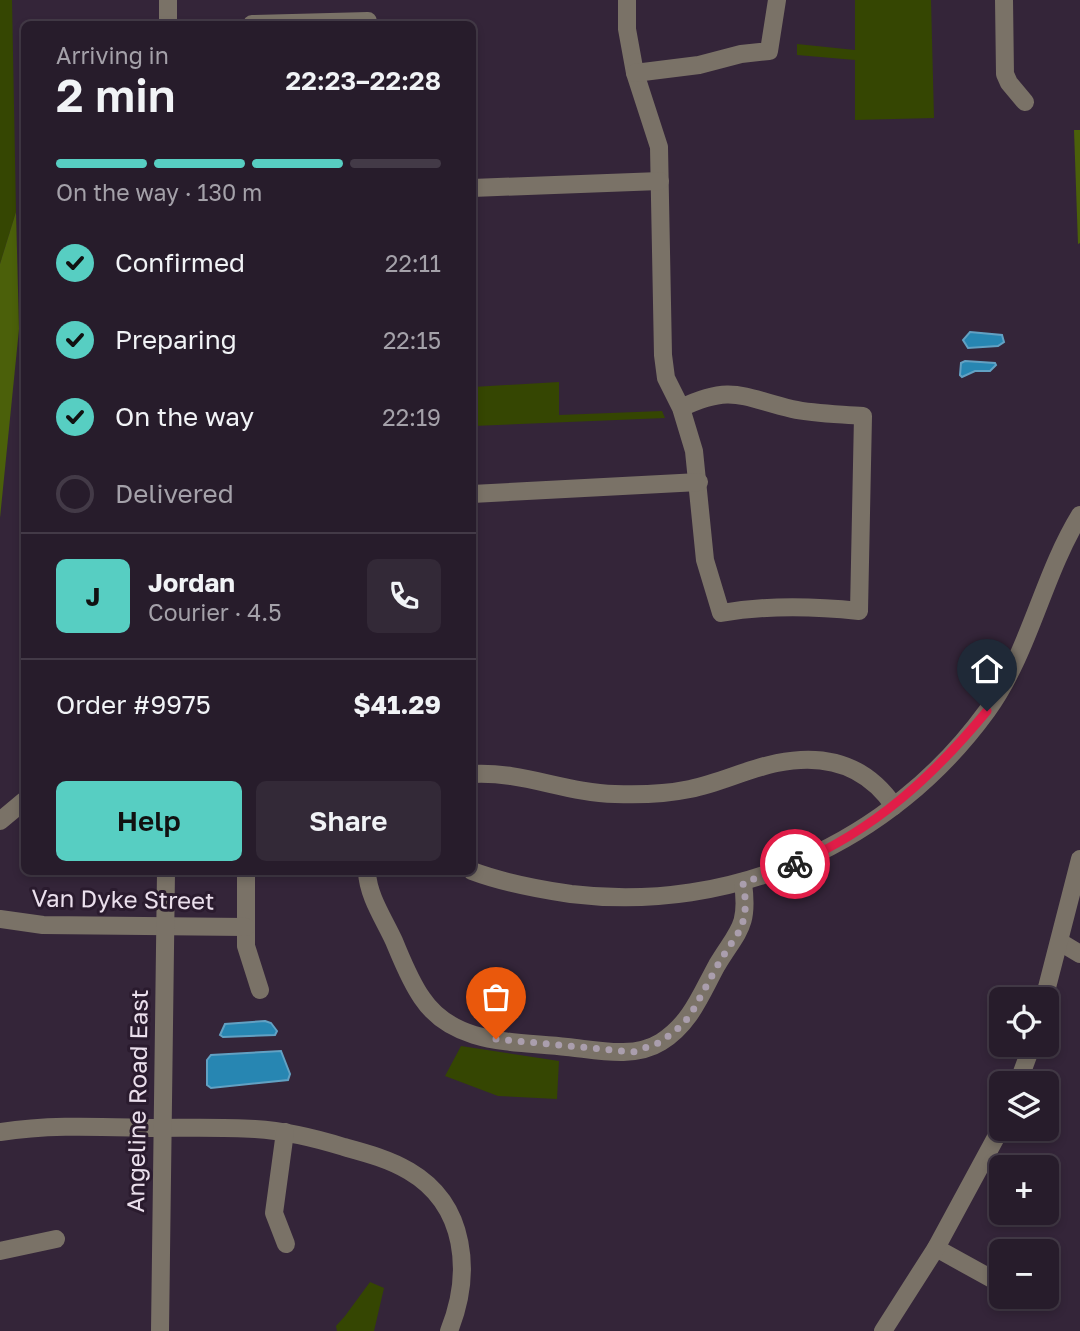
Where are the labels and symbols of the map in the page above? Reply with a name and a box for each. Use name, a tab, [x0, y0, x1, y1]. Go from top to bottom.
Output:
pin	[957, 639, 1017, 711]
courier	[760, 829, 830, 899]
street label: Van Dyke Street	[31, 882, 215, 915]
pin	[466, 967, 526, 1039]
street label: Angeline Road East	[120, 989, 153, 1213]

